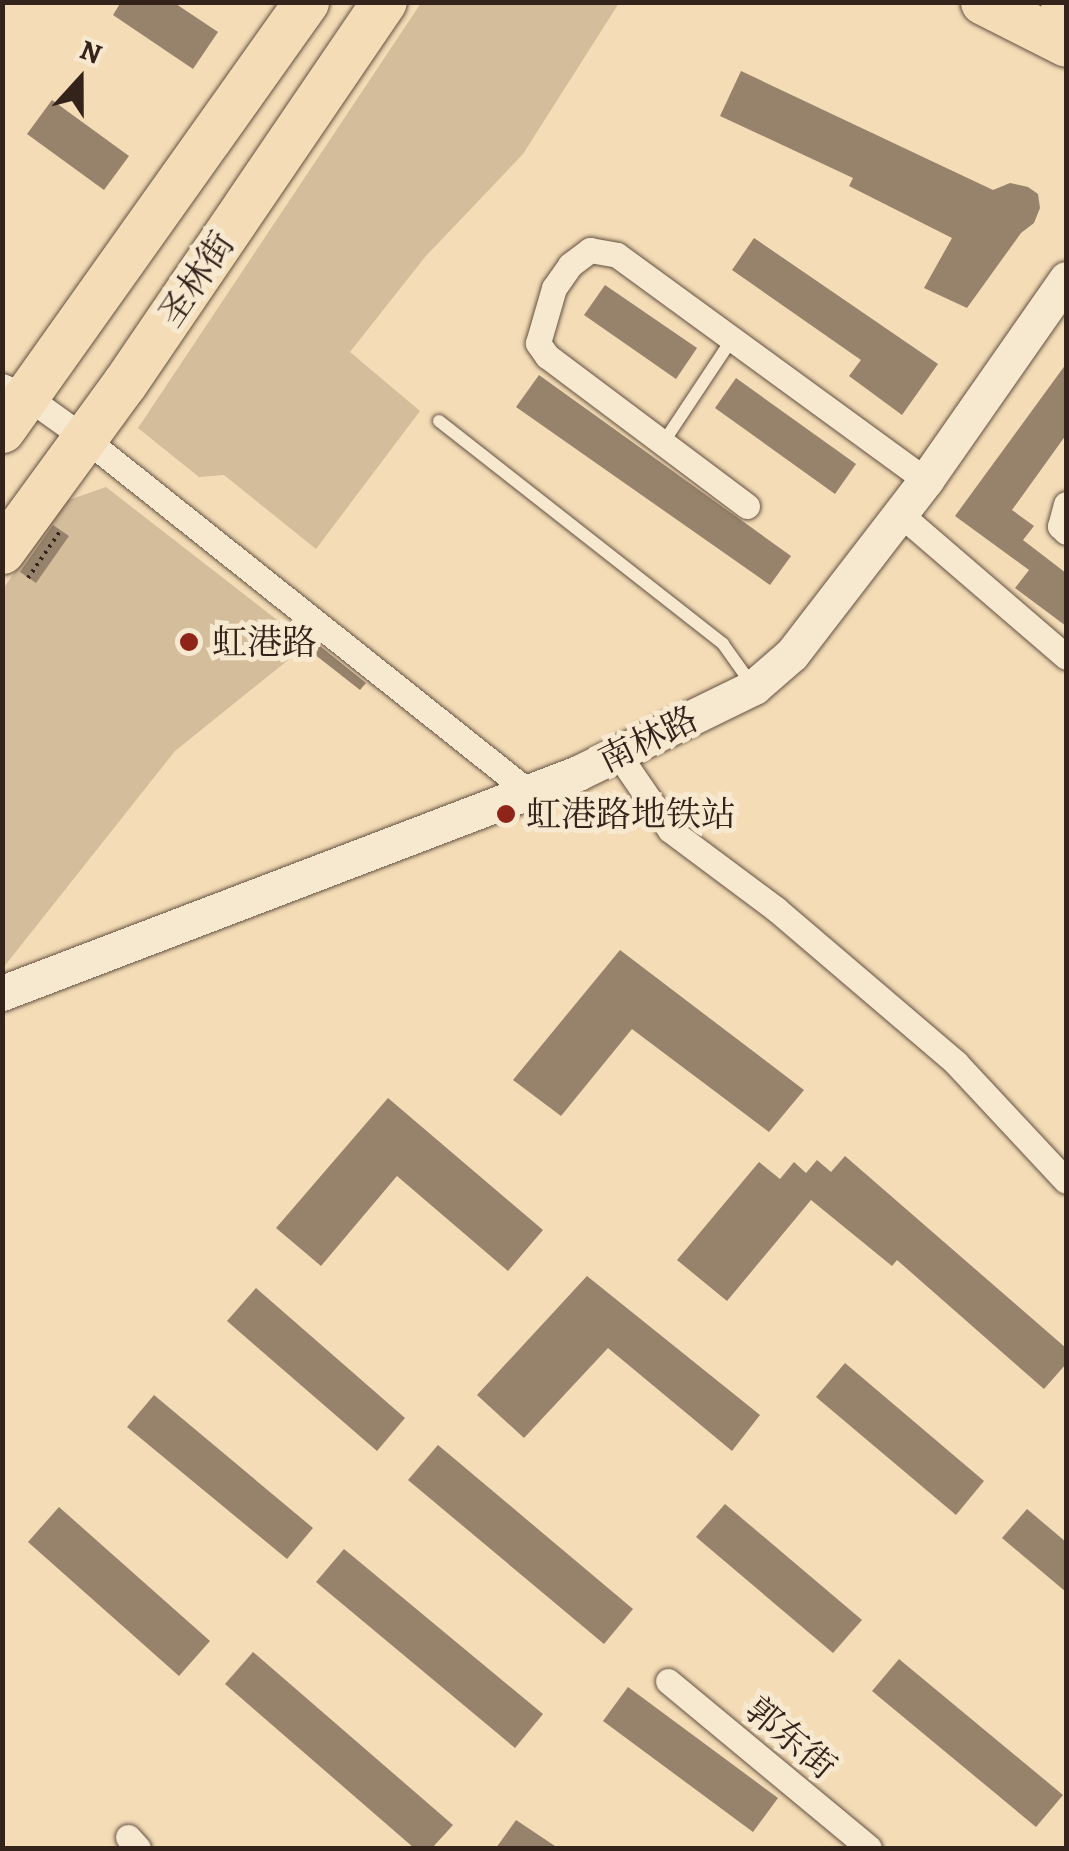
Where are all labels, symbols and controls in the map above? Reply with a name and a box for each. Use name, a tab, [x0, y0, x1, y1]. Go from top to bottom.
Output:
north arrow	[30, 30, 130, 130]
text: N	[74, 31, 107, 73]
street label: 圣林街	[149, 224, 243, 334]
place label: 虹港路	[212, 621, 317, 663]
marker: 虹港路	[176, 629, 202, 655]
street label: 南林路	[592, 697, 704, 781]
place label: 虹港路地铁站	[526, 793, 736, 835]
marker: 虹港路地铁站	[495, 803, 517, 825]
street label: 郭东街	[737, 1688, 845, 1788]

